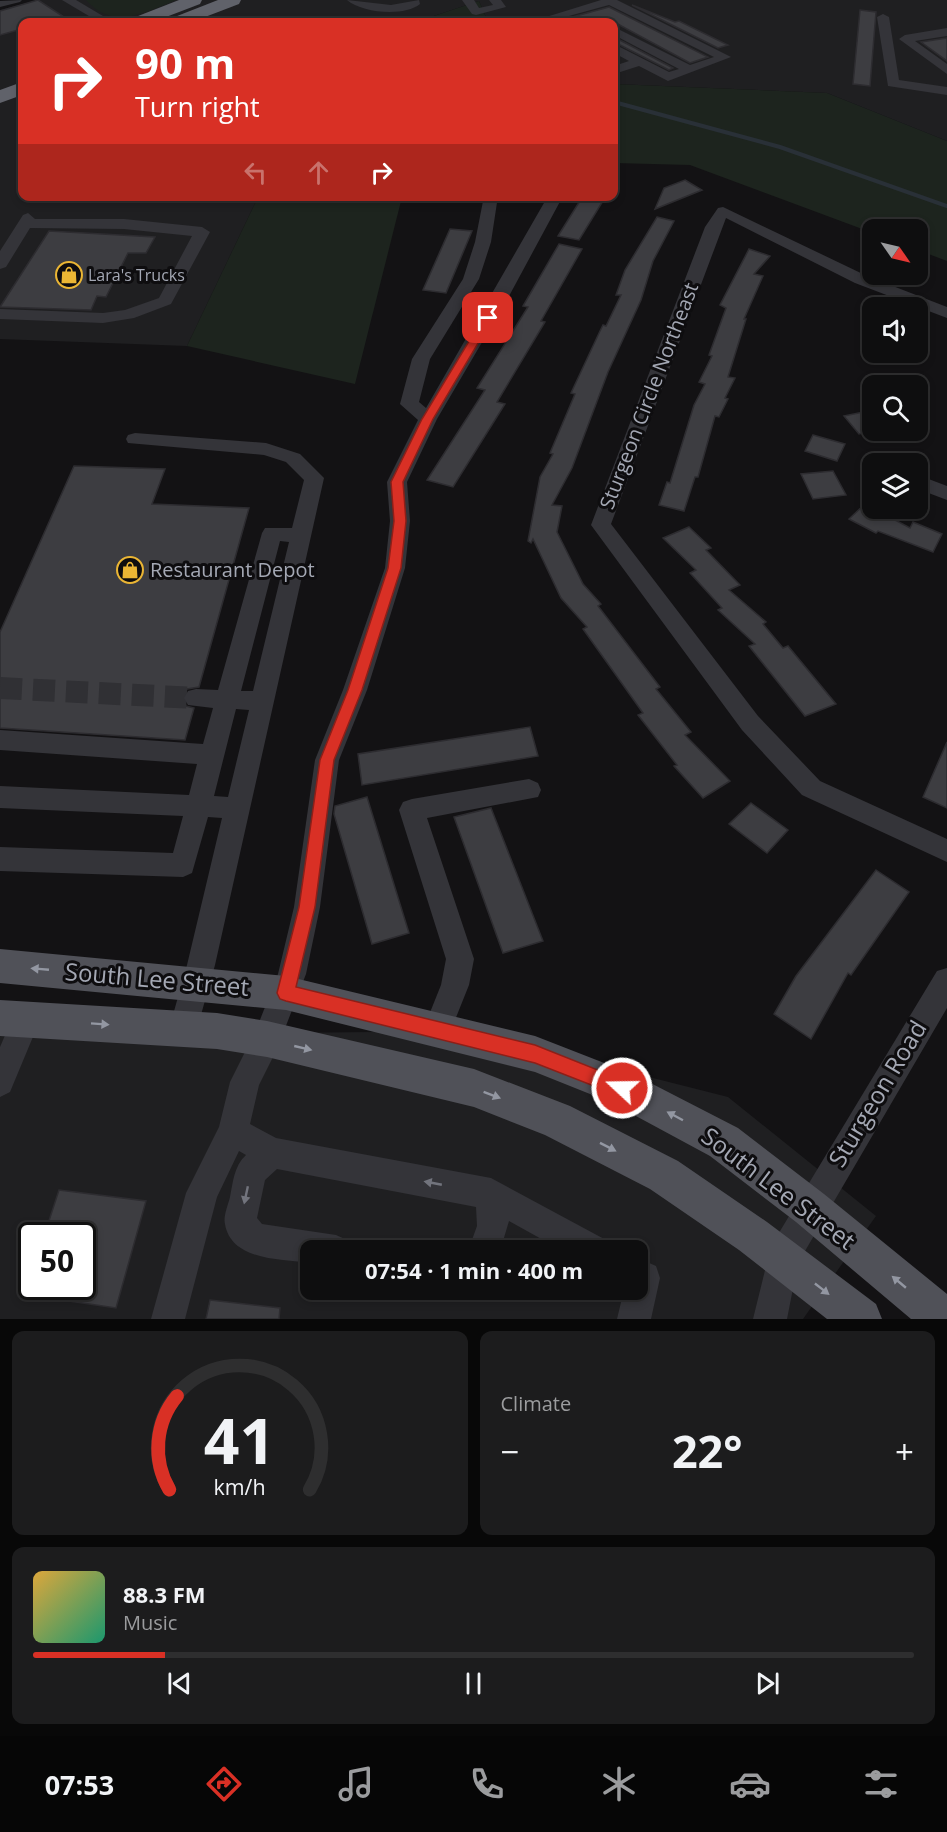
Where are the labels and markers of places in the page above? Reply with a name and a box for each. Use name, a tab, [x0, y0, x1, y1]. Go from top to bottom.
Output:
shop icon: Lara's Trucks	[54, 260, 84, 290]
place label: Lara's Trucks	[88, 264, 185, 286]
pin	[462, 292, 513, 343]
shop icon: Restaurant Depot	[115, 555, 145, 585]
place label: Restaurant Depot	[150, 556, 315, 583]

